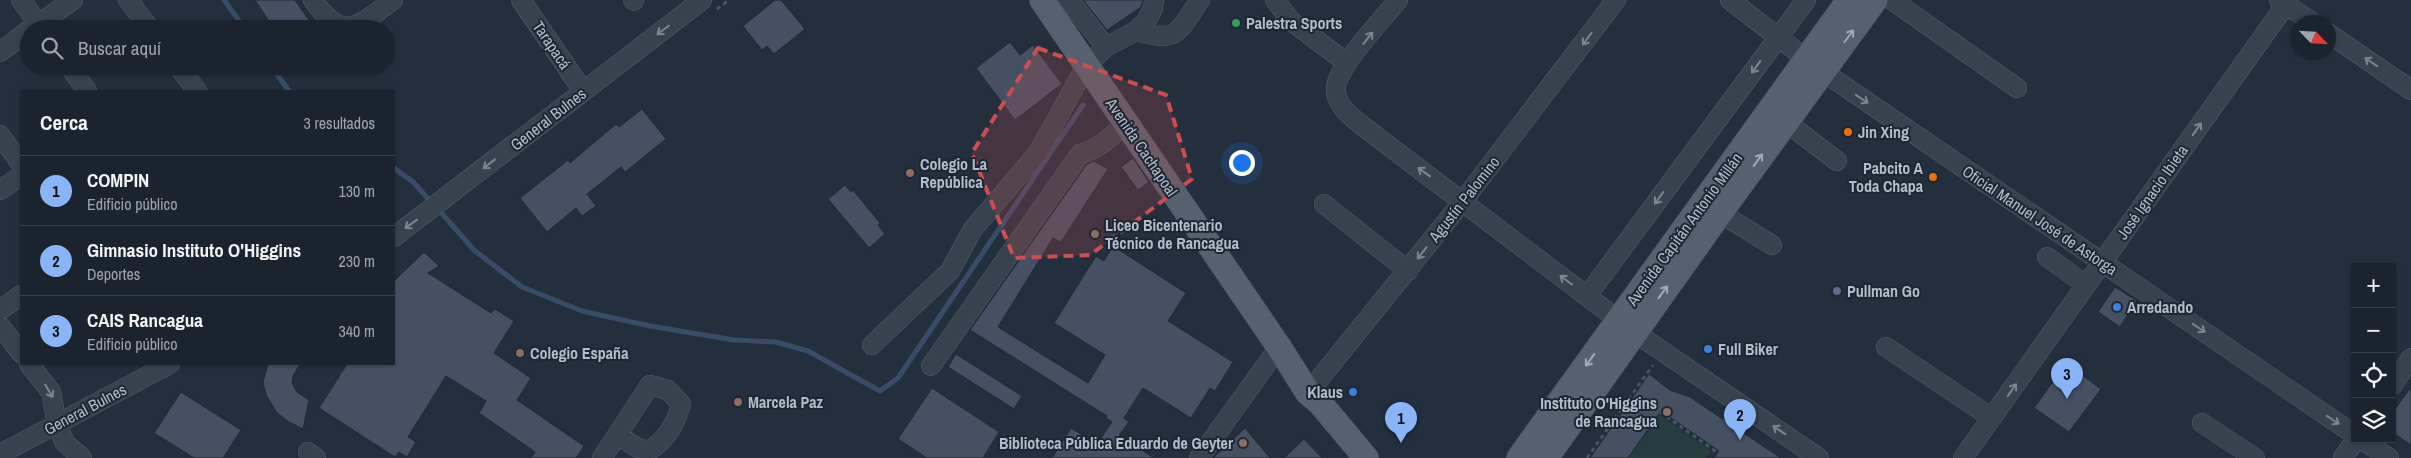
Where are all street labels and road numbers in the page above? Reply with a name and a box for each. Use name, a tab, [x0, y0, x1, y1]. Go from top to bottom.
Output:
street label: Tarapacá	[528, 16, 577, 74]
street label: General Bulnes	[506, 82, 590, 156]
street label: Avenida Cachapoal	[1100, 93, 1183, 201]
street label: José Ignacio Ibieta	[2111, 140, 2193, 244]
street label: Avenida Capitán Antonio Millán	[1620, 148, 1747, 311]
street label: Agustín Palomino	[1423, 151, 1505, 247]
street label: Oficial Manuel José de Astorga	[1958, 160, 2122, 280]
street label: General Bulnes	[40, 378, 130, 440]

